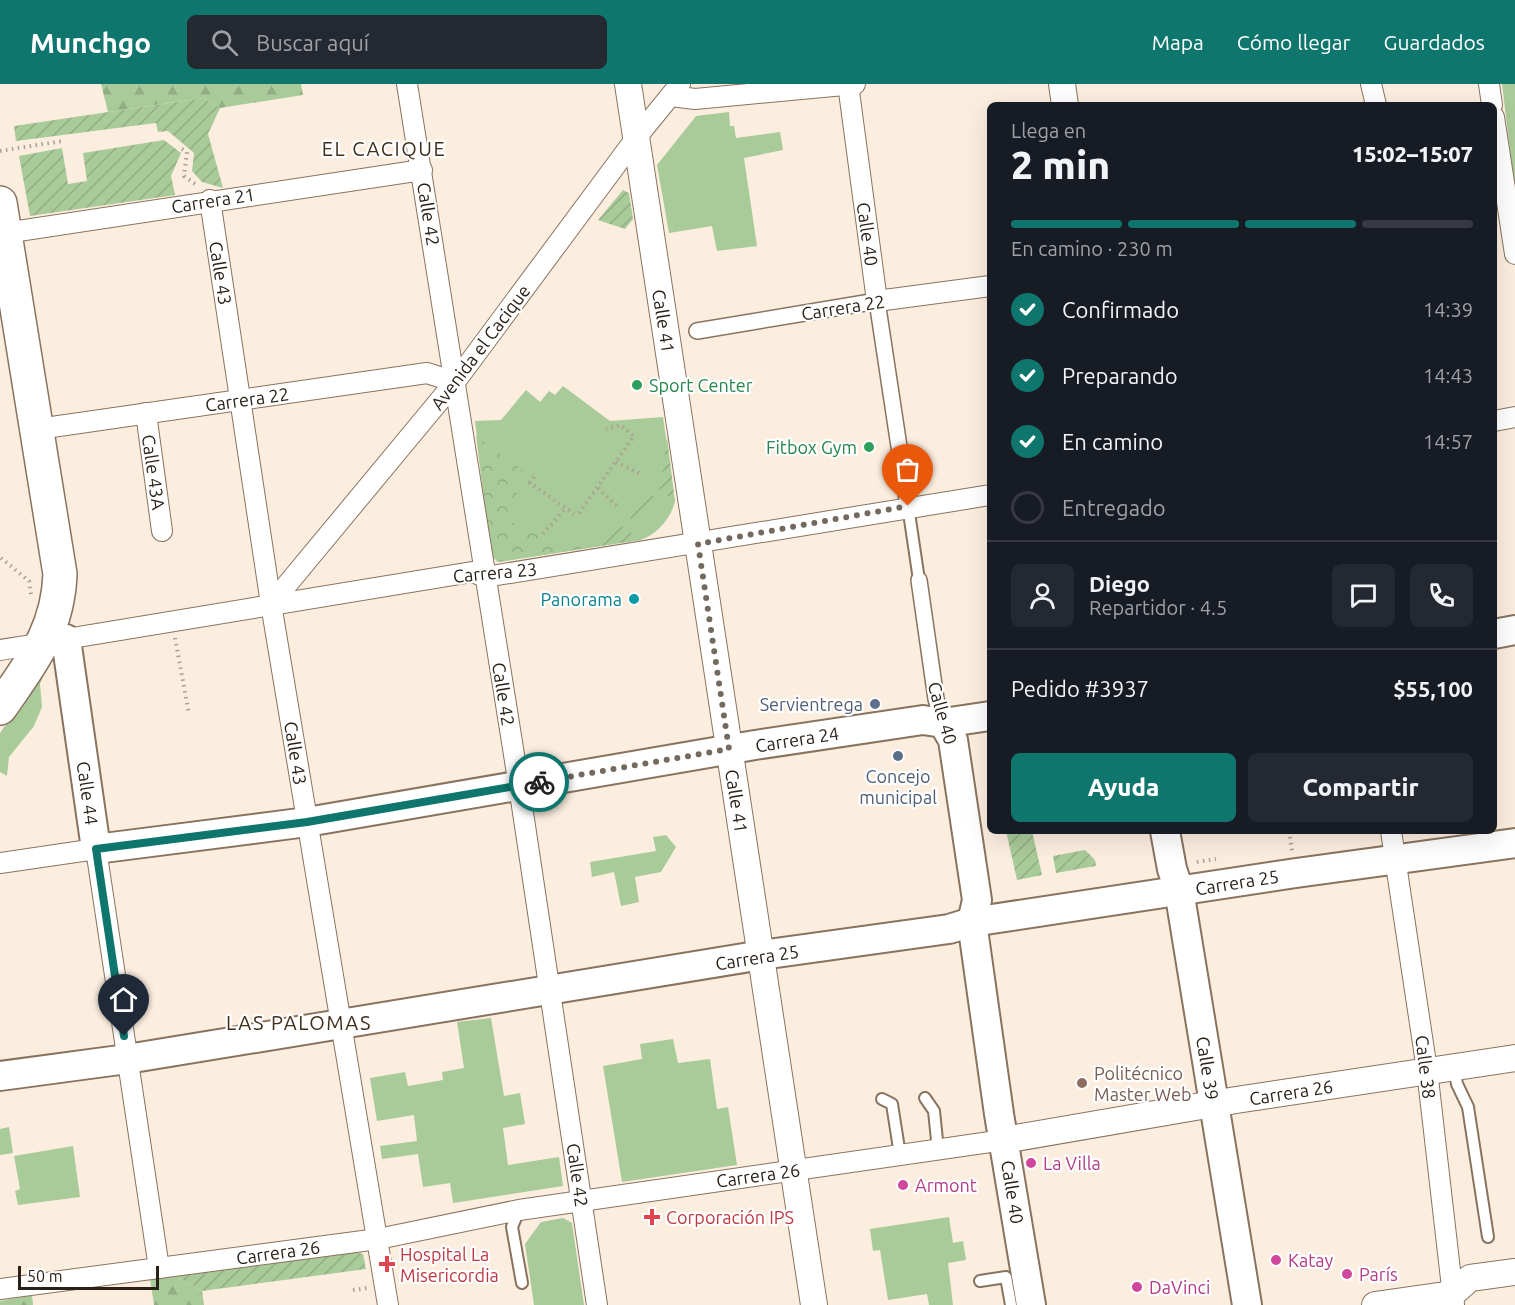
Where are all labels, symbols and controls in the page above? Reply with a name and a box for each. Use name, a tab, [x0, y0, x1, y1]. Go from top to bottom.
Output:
search box	[187, 15, 607, 69]
icon: search	[208, 26, 241, 59]
text: Munchgo	[30, 27, 151, 58]
text: Buscar aquí	[256, 30, 369, 55]
text: Mapa	[1152, 30, 1204, 54]
text: Cómo llegar	[1237, 30, 1351, 54]
text: Guardados	[1384, 30, 1485, 54]
text: Llega en	[1011, 119, 1086, 142]
district label: EL CACIQUE	[322, 137, 446, 160]
text: 15:02–15:07	[1352, 141, 1473, 166]
text: 2 min	[1011, 143, 1110, 186]
street label: Calle 42	[414, 181, 444, 247]
street label: Carrera 21	[170, 184, 256, 216]
street label: Calle 40	[854, 201, 882, 267]
text: En camino · 230 m	[1011, 237, 1173, 260]
street label: Calle 43	[206, 240, 236, 306]
street label: Avenida el Cacique	[426, 281, 534, 413]
street label: Calle 41	[649, 288, 679, 354]
street label: Carrera 22	[800, 291, 886, 323]
icon: check	[1011, 293, 1044, 326]
text: Confirmado	[1062, 297, 1179, 322]
text: 14:39	[1423, 298, 1473, 321]
icon: check	[1011, 359, 1044, 392]
text: Preparando	[1062, 363, 1178, 388]
text: 14:43	[1423, 364, 1473, 387]
place label: Sport Center	[649, 375, 753, 395]
marker: Sport Center	[630, 378, 644, 392]
street label: Carrera 22	[204, 383, 290, 415]
icon: check	[1011, 425, 1044, 458]
text: En camino	[1062, 429, 1163, 454]
text: 14:57	[1423, 430, 1473, 453]
street label: Calle 43A	[139, 433, 169, 511]
place label: Fitbox Gym	[766, 437, 857, 457]
marker: Fitbox Gym	[862, 440, 876, 454]
pin	[882, 444, 933, 506]
icon: bag	[891, 453, 924, 486]
text: Entregado	[1062, 495, 1166, 520]
street label: Carrera 23	[452, 558, 538, 586]
button: person	[1011, 564, 1074, 627]
button: chat	[1332, 564, 1395, 627]
button: phone	[1410, 564, 1473, 627]
text: Diego	[1089, 571, 1150, 596]
place label: Panorama	[540, 589, 622, 609]
marker: Panorama	[627, 592, 641, 606]
text: Repartidor · 4.5	[1089, 596, 1227, 619]
street label: Calle 42	[489, 661, 519, 727]
text: Pedido #3937	[1011, 676, 1149, 701]
text: $55,100	[1393, 676, 1473, 701]
street label: Calle 40	[925, 679, 961, 747]
place label: Servientrega	[760, 694, 863, 714]
marker: Servientrega	[868, 697, 882, 711]
street label: Calle 43	[281, 720, 311, 786]
street label: Carrera 24	[754, 723, 840, 755]
marker: Concejo municipal	[891, 749, 905, 763]
courier	[509, 752, 569, 812]
button: Ayuda	[1011, 753, 1236, 822]
button: Compartir	[1248, 753, 1473, 822]
street label: Calle 44	[74, 760, 102, 826]
icon: bike	[523, 766, 556, 799]
place label: Concejo municipal	[859, 766, 937, 807]
street label: Calle 41	[722, 768, 752, 834]
street label: Carrera 25	[1194, 866, 1280, 898]
street label: Carrera 25	[714, 941, 800, 973]
pin	[98, 974, 149, 1036]
icon: home	[107, 983, 140, 1016]
district label: LAS PALOMAS	[226, 1011, 372, 1034]
street label: Calle 38	[1412, 1034, 1440, 1100]
street label: Calle 39	[1193, 1035, 1223, 1101]
place label: Politécnico Master Web	[1094, 1063, 1191, 1104]
marker: Politécnico Master Web	[1075, 1076, 1089, 1090]
street label: Carrera 26	[1248, 1076, 1334, 1108]
street label: Calle 42	[564, 1142, 592, 1208]
place label: La Villa	[1043, 1153, 1101, 1173]
marker: La Villa	[1024, 1156, 1038, 1170]
street label: Carrera 26	[715, 1159, 801, 1191]
street label: Calle 40	[998, 1159, 1028, 1225]
place label: Armont	[915, 1175, 977, 1195]
marker: Armont	[896, 1178, 910, 1192]
place label: Corporación IPS	[666, 1207, 794, 1227]
marker: Corporación IPS	[643, 1208, 661, 1226]
street label: Carrera 26	[235, 1236, 321, 1268]
place label: Hospital La Misericordia	[400, 1244, 499, 1285]
place label: Katay	[1288, 1250, 1333, 1270]
marker: Katay	[1269, 1253, 1283, 1267]
marker: Hospital La Misericordia	[378, 1255, 396, 1273]
scale bar	[18, 1263, 159, 1290]
place label: París	[1359, 1264, 1398, 1284]
text: 50 m	[27, 1267, 63, 1285]
marker: París	[1340, 1267, 1354, 1281]
place label: DaVinci	[1149, 1277, 1210, 1297]
marker: DaVinci	[1130, 1280, 1144, 1294]

